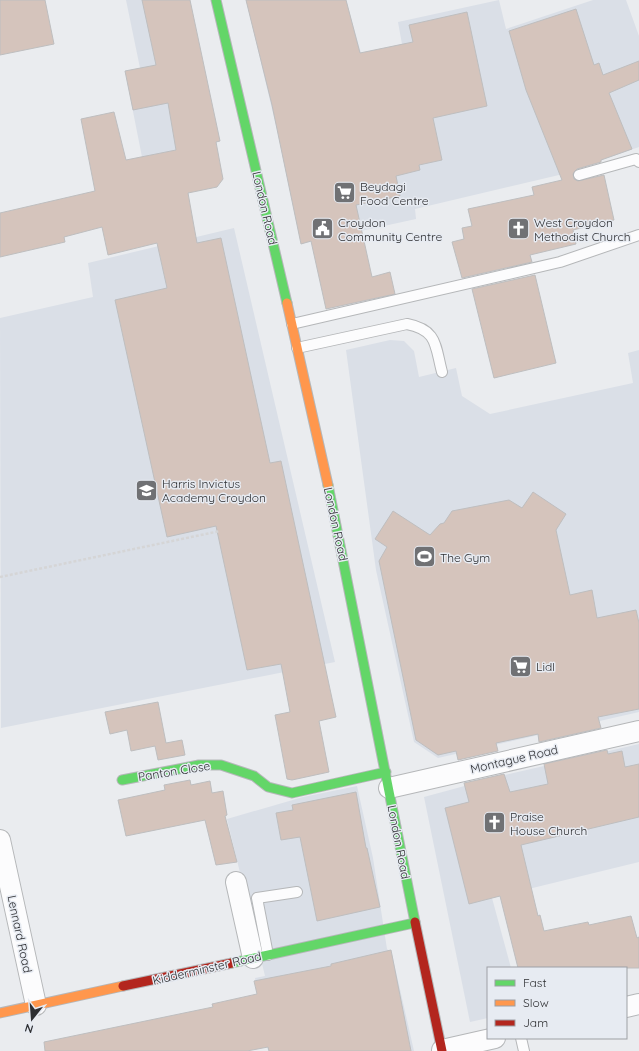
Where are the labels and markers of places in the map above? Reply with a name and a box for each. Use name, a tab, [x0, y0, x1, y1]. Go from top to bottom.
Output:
place label: Beydagi Food Centre	[360, 179, 429, 208]
supermarket icon: Beydagi Food Centre	[332, 180, 358, 206]
place label: Croydon Community Centre	[338, 215, 442, 244]
place label: West Croydon Methodist Church	[534, 215, 631, 244]
public building icon: Croydon Community Centre	[310, 216, 336, 242]
church icon: West Croydon Methodist Church	[506, 216, 532, 242]
place label: Harris Invictus Academy Croydon	[162, 476, 266, 505]
school or university icon: Harris Invictus Academy Croydon	[134, 477, 160, 503]
sports icon: The Gym	[411, 544, 437, 570]
place label: The Gym	[440, 550, 490, 565]
supermarket icon: Lidl	[507, 653, 533, 679]
place label: Lidl	[536, 659, 555, 674]
place label: Praise House Church	[510, 809, 587, 838]
church icon: Praise House Church	[482, 810, 508, 836]

